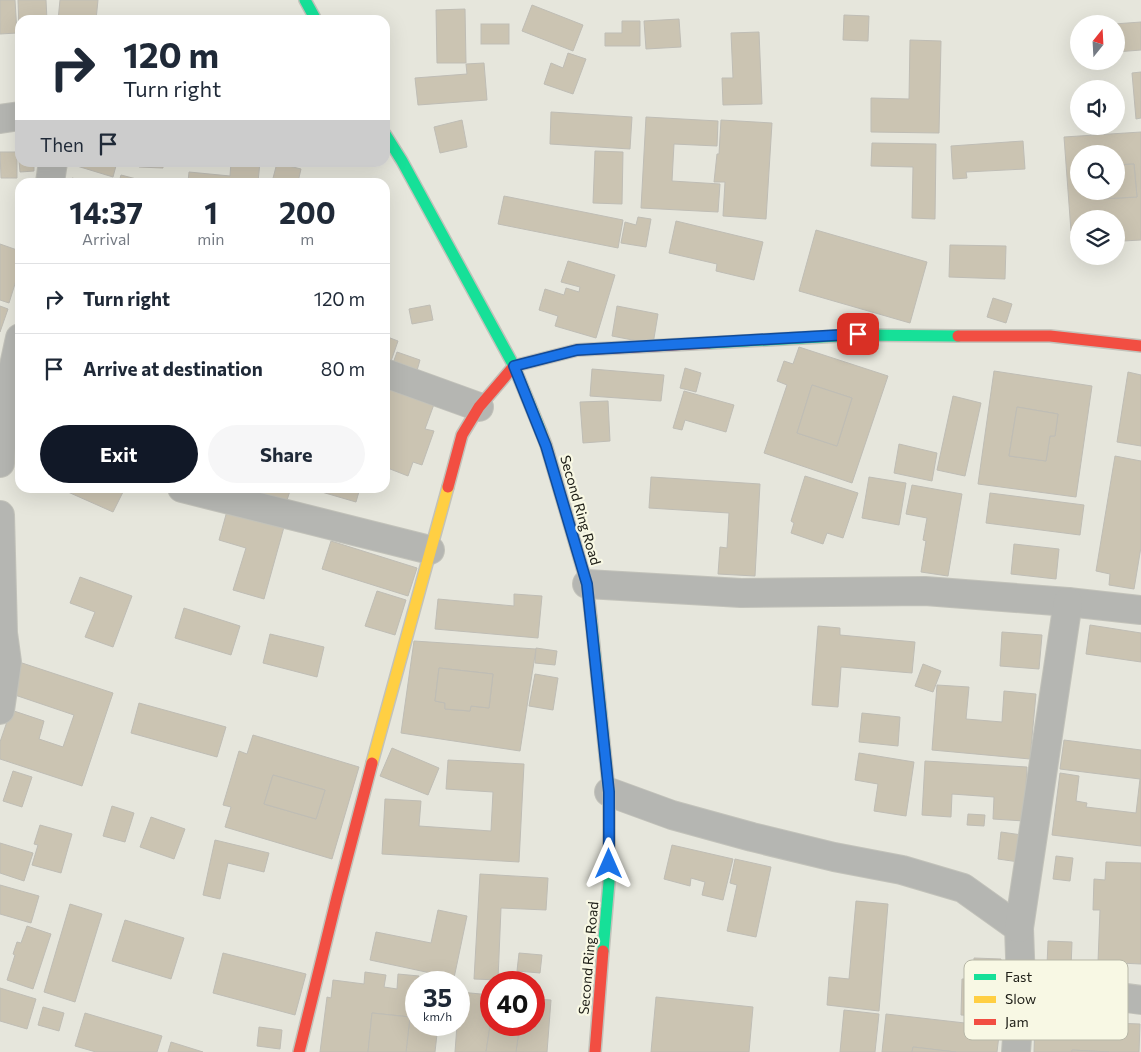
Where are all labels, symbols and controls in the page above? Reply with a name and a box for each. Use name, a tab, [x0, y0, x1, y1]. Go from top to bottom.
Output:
north arrow	[1070, 15, 1125, 70]
map controls	[1070, 15, 1125, 265]
text: 120 m	[123, 32, 219, 75]
icon: right	[40, 35, 105, 100]
text: Turn right	[123, 75, 221, 102]
button: sound	[1070, 80, 1125, 135]
icon: arrive	[94, 130, 122, 158]
text: Then	[40, 133, 84, 156]
button: search	[1070, 145, 1125, 200]
text: 14:37	[69, 193, 143, 230]
text: 1	[204, 193, 218, 230]
text: 200	[279, 193, 336, 230]
button: layers	[1070, 210, 1125, 265]
text: Arrival	[82, 229, 130, 248]
text: min	[197, 229, 225, 248]
text: m	[300, 229, 314, 248]
icon: right	[40, 285, 68, 313]
text: Turn right	[83, 287, 170, 310]
text: 120 m	[314, 287, 365, 310]
pin	[837, 313, 879, 355]
icon: arrive	[844, 320, 872, 348]
icon: arrive	[40, 355, 68, 383]
text: Arrive at destination	[83, 357, 263, 380]
text: 80 m	[321, 357, 365, 380]
button: Exit	[40, 425, 198, 483]
button: Share	[208, 425, 365, 483]
street label: Second Ring Road	[557, 453, 605, 567]
position arrow	[582, 837, 634, 889]
street label: Second Ring Road	[575, 901, 601, 1015]
legend	[964, 960, 1128, 1040]
text: Fast	[1005, 968, 1032, 985]
speed limit sign: 40	[480, 971, 545, 1036]
text: 35	[423, 982, 452, 1012]
text: Slow	[1005, 990, 1036, 1007]
text: km/h	[423, 1009, 452, 1023]
text: Jam	[1005, 1013, 1029, 1030]

